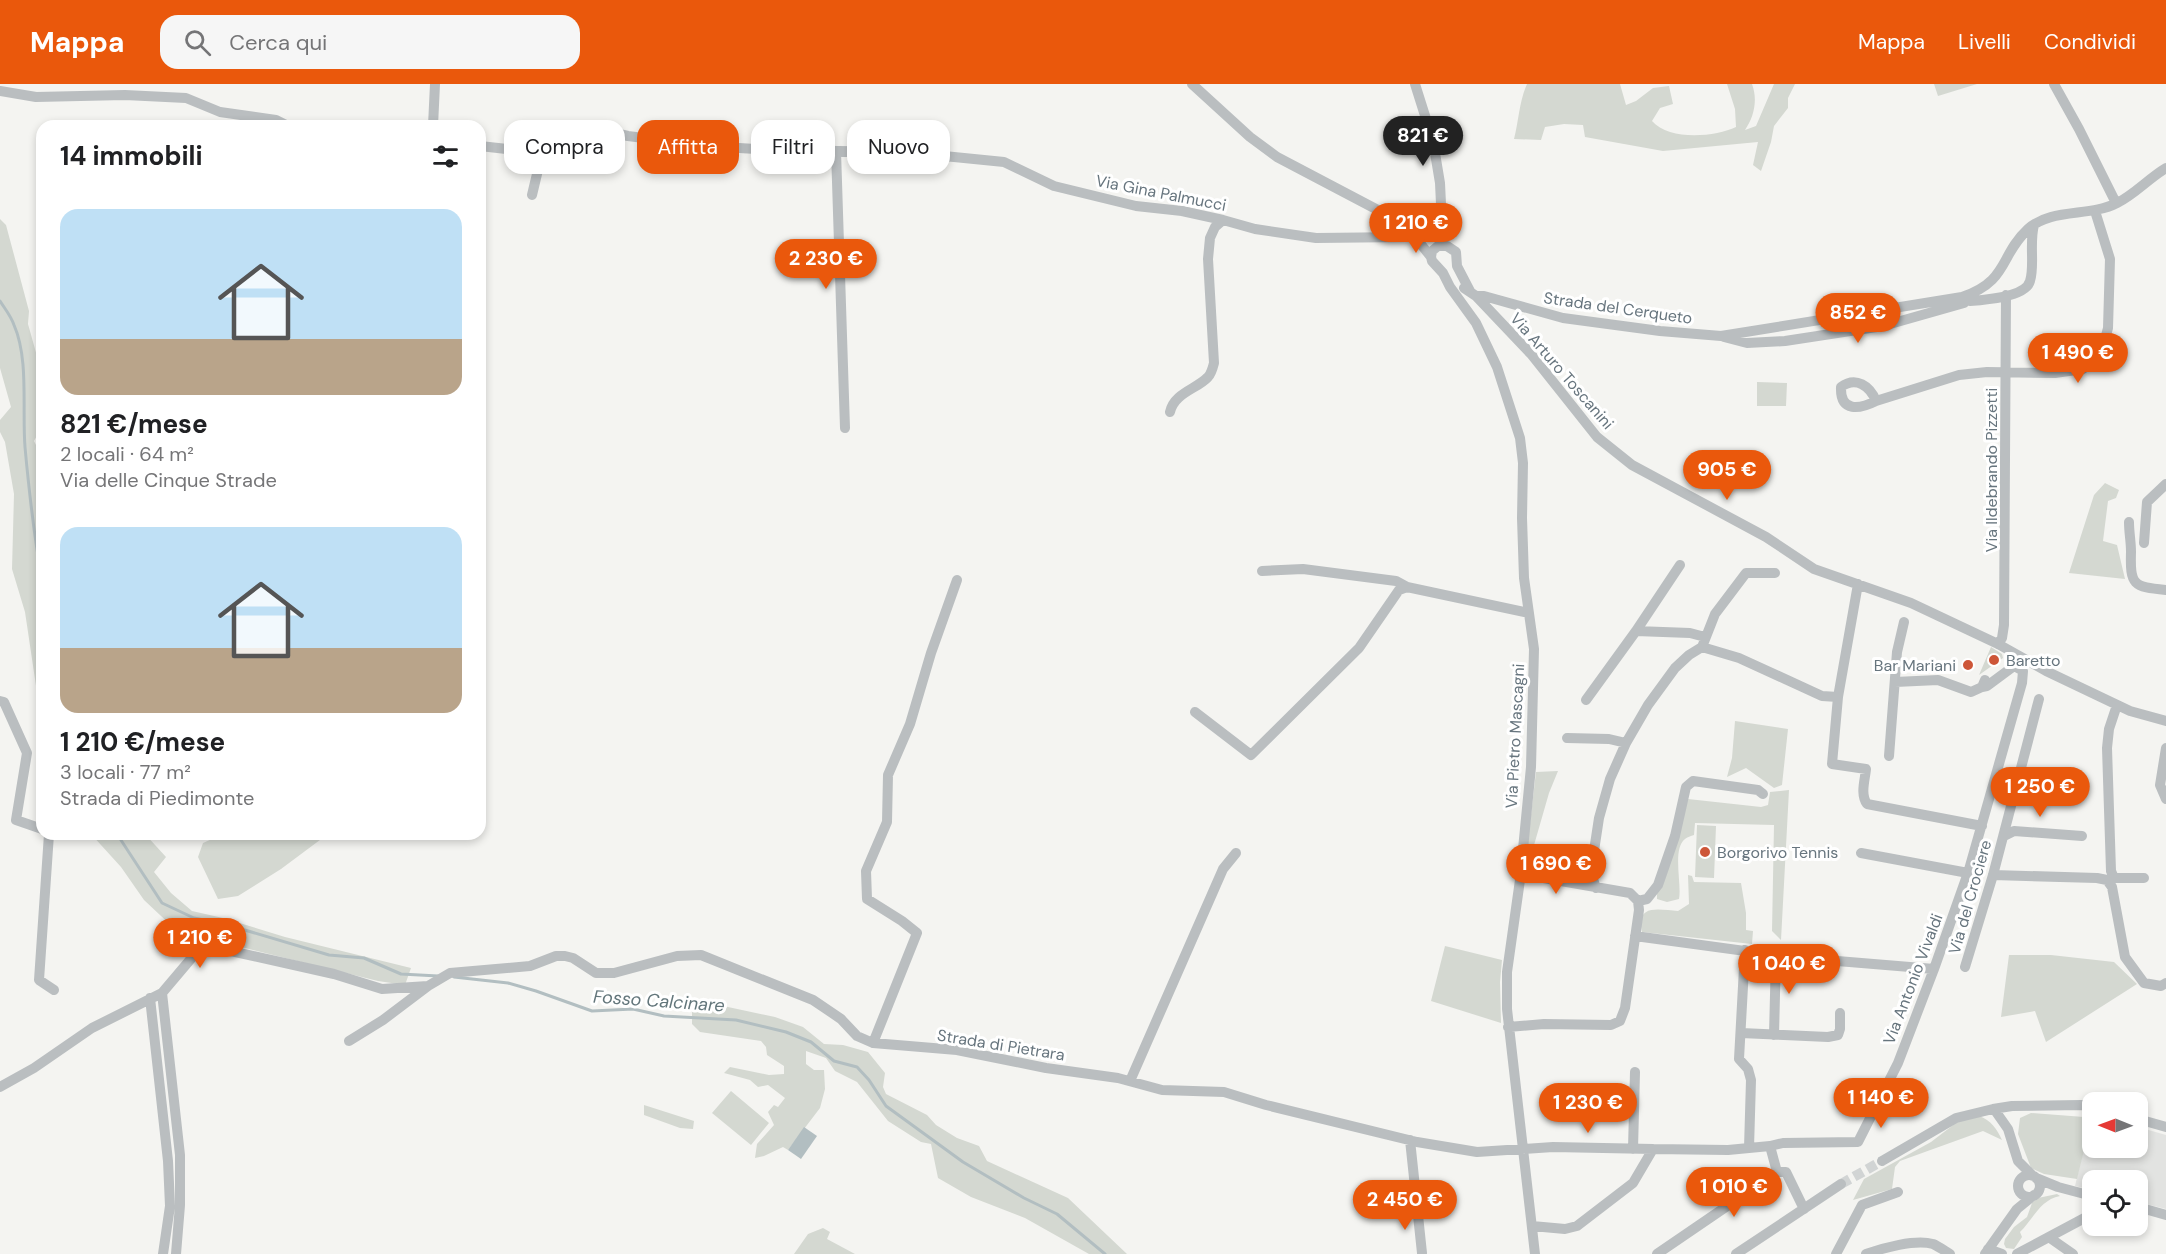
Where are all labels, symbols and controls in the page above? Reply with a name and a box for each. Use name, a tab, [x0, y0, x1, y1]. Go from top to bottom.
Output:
search box	[160, 15, 580, 69]
text: Mappa	[30, 24, 124, 61]
icon: search	[181, 26, 214, 59]
text: Cerca qui	[229, 28, 327, 57]
text: Mappa	[1858, 28, 1925, 56]
text: Livelli	[1958, 28, 2011, 56]
text: Condividi	[2044, 28, 2136, 56]
pin: 821 €	[1381, 116, 1465, 167]
chip: Compra	[504, 120, 625, 174]
chip: Affitta	[637, 120, 739, 174]
chip: Filtri	[751, 120, 835, 174]
chip: Nuovo	[847, 120, 950, 174]
text: 821 €	[1397, 122, 1449, 148]
text: 14 immobili	[60, 139, 203, 173]
icon: filters	[429, 140, 462, 173]
street label: Via Gina Palmucci	[1094, 170, 1228, 216]
pin: 1 210 €	[1361, 203, 1471, 254]
text: 1 210 €	[1383, 209, 1449, 235]
pin: 2 230 €	[771, 239, 881, 290]
text: 2 230 €	[789, 245, 863, 271]
icon: home	[207, 248, 315, 356]
street label: Strada del Cerqueto	[1542, 287, 1694, 329]
pin: 852 €	[1816, 293, 1900, 344]
text: 852 €	[1830, 299, 1887, 325]
street label: Via Arturo Toscanini	[1506, 308, 1618, 434]
pin: 1 490 €	[2023, 333, 2133, 384]
text: 1 490 €	[2042, 339, 2114, 365]
street label: Via Ildebrando Pizzetti	[1981, 388, 2002, 552]
text: 821 €/mese	[60, 407, 208, 441]
text: 2 locali · 64 m²	[60, 441, 194, 467]
pin: 905 €	[1685, 450, 1769, 501]
text: 905 €	[1697, 456, 1757, 482]
text: Via delle Cinque Strade	[60, 467, 277, 493]
icon: home	[207, 566, 315, 674]
place label: Baretto	[2006, 650, 2061, 671]
marker: Baretto	[1987, 653, 2001, 667]
place label: Bar Mariani	[1874, 655, 1956, 676]
marker: Bar Mariani	[1961, 658, 1975, 672]
street label: Via Pietro Mascagni	[1501, 663, 1529, 809]
text: 1 210 €/mese	[60, 725, 225, 759]
text: 3 locali · 77 m²	[60, 759, 191, 785]
pin: 1 250 €	[1985, 767, 2095, 818]
text: 1 250 €	[2005, 773, 2075, 799]
text: Strada di Piedimonte	[60, 785, 254, 811]
street label: Via del Crociere	[1944, 837, 1996, 957]
place label: Borgorivo Tennis	[1717, 842, 1838, 863]
pin: 1 690 €	[1501, 844, 1611, 895]
marker: Borgorivo Tennis	[1698, 845, 1712, 859]
text: 1 690 €	[1520, 850, 1592, 876]
street label: Via Antonio Vivaldi	[1878, 911, 1948, 1047]
pin: 1 210 €	[145, 918, 255, 969]
text: 1 210 €	[167, 924, 233, 950]
pin: 1 040 €	[1734, 944, 1844, 995]
text: 1 040 €	[1752, 950, 1826, 976]
water label: Fosso Calcinare	[592, 984, 726, 1018]
street label: Strada di Pietrara	[936, 1025, 1066, 1065]
pin: 1 140 €	[1826, 1078, 1936, 1129]
pin: 1 230 €	[1533, 1083, 1643, 1134]
text: 1 140 €	[1848, 1084, 1914, 1110]
text: 1 230 €	[1553, 1089, 1623, 1115]
north arrow	[2082, 1092, 2148, 1158]
map controls	[2082, 1092, 2148, 1236]
pin: 1 010 €	[1679, 1167, 1789, 1218]
button: locate	[2082, 1170, 2148, 1236]
text: 1 010 €	[1700, 1173, 1768, 1199]
pin: 2 450 €	[1350, 1180, 1460, 1231]
text: 2 450 €	[1367, 1186, 1443, 1212]

